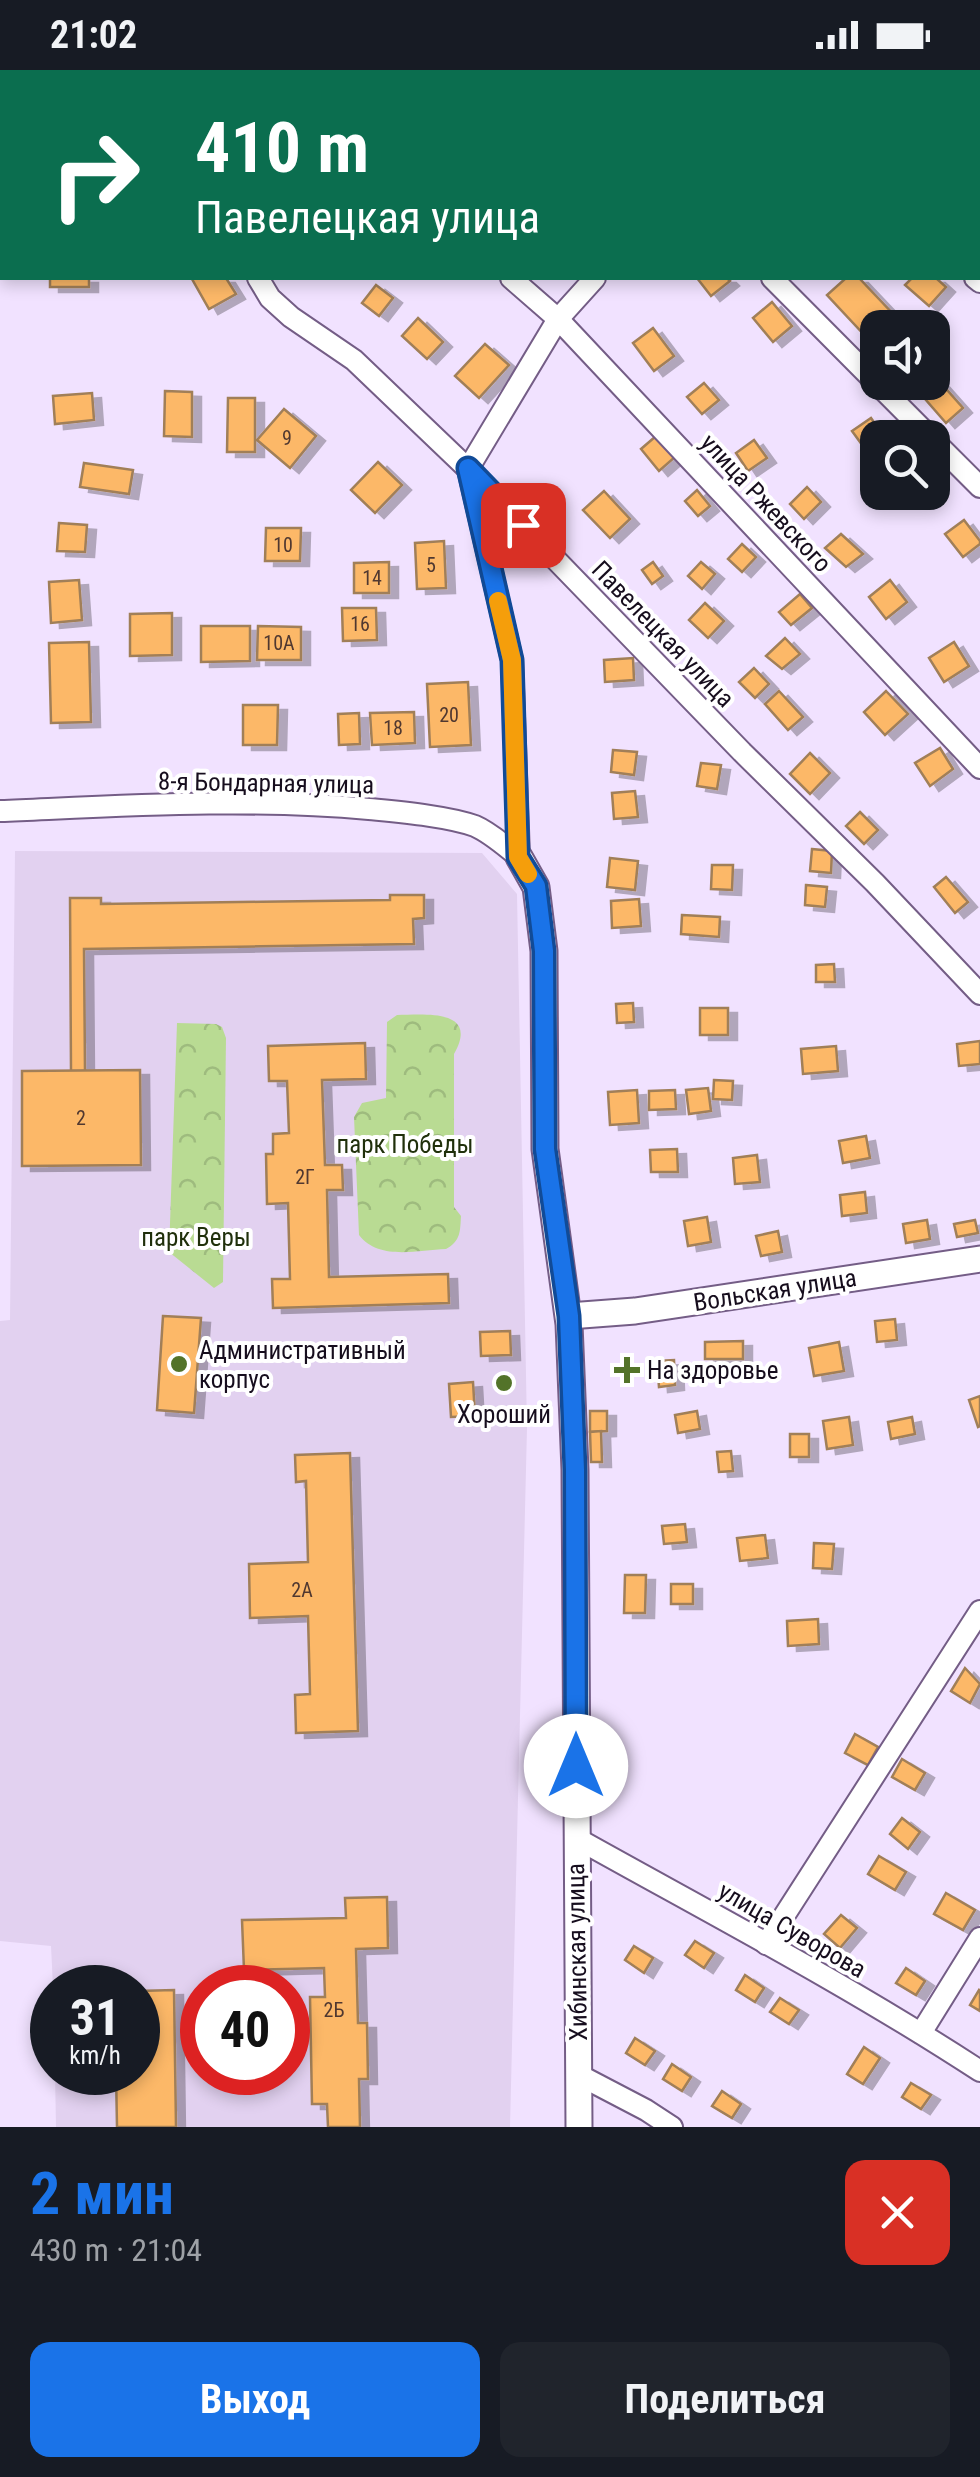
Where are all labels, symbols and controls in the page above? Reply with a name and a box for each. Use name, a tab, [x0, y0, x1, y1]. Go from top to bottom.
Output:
text: 21:02	[50, 13, 137, 57]
text: 410 m	[195, 107, 369, 189]
icon: right	[30, 110, 160, 240]
text: Павелецкая улица	[195, 191, 540, 244]
map controls	[860, 310, 950, 510]
button: sound	[860, 310, 950, 400]
button: search	[860, 420, 950, 510]
house number: 9	[282, 426, 292, 450]
street label: улица Ржевского	[695, 428, 837, 578]
pin	[481, 483, 566, 568]
icon: arrive	[496, 498, 551, 553]
house number: 10	[273, 533, 293, 557]
house number: 5	[426, 553, 436, 577]
street label: Павелецкая улица	[586, 555, 740, 713]
house number: 14	[362, 566, 382, 590]
house number: 16	[350, 612, 370, 636]
house number: 10А	[263, 631, 295, 655]
house number: 20	[439, 703, 459, 727]
house number: 18	[383, 716, 403, 740]
street label: 8-я Бондарная улица	[158, 767, 374, 799]
house number: 2	[76, 1106, 86, 1130]
park label: парк Победы	[336, 1130, 474, 1159]
house number: 2Г	[295, 1165, 315, 1189]
park label: парк Веры	[141, 1223, 251, 1252]
street label: Вольская улица	[691, 1263, 859, 1317]
place label: Административный корпус	[199, 1336, 406, 1394]
marker: Административный корпус	[168, 1353, 190, 1375]
place label: На здоровье	[647, 1356, 778, 1385]
marker: На здоровье	[616, 1359, 638, 1381]
marker: Хороший	[493, 1372, 515, 1394]
place label: Хороший	[457, 1400, 551, 1429]
house number: 2А	[291, 1578, 313, 1602]
position arrow	[524, 1714, 628, 1818]
street label: Хибинская улица	[561, 1863, 593, 2041]
street label: улица Суворова	[713, 1876, 871, 1984]
speed limit sign: 40	[180, 1965, 310, 2095]
text: 31	[70, 1989, 120, 2047]
house number: 2Б	[324, 1998, 344, 2022]
text: km/h	[69, 2041, 121, 2070]
text: 2 мин	[30, 2158, 174, 2229]
button: close	[845, 2160, 950, 2265]
text: 430 m · 21:04	[30, 2231, 202, 2269]
button: Выход	[30, 2342, 480, 2457]
button: Поделиться	[500, 2342, 950, 2457]

